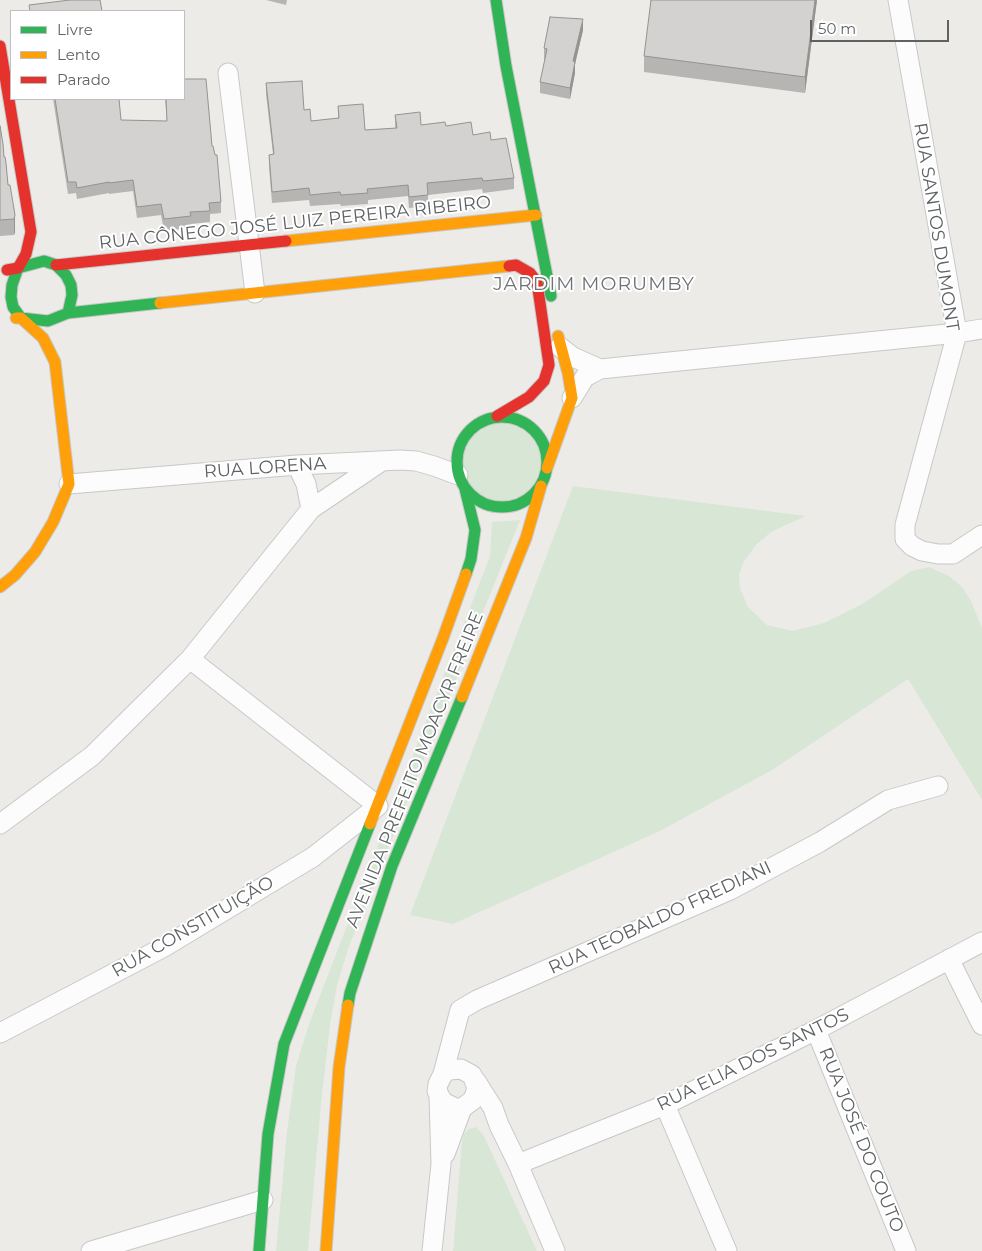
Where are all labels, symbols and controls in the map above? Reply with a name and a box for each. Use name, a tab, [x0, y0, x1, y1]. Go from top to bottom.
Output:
legend	[10, 10, 185, 100]
scale bar	[812, 10, 951, 42]
text: 50 m	[818, 19, 856, 38]
text: Livre	[57, 20, 93, 39]
text: Lento	[57, 45, 100, 64]
text: Parado	[57, 70, 110, 89]
street label: RUA SANTOS DUMONT	[909, 121, 963, 333]
street label: RUA CÔNEGO JOSÉ LUIZ PEREIRA RIBEIRO	[98, 192, 492, 254]
district label: JARDIM MORUMBY	[491, 273, 697, 295]
street label: RUA LORENA	[203, 453, 327, 483]
street label: AVENIDA PREFEITO MOACYR FREIRE	[342, 609, 488, 931]
street label: RUA TEOBALDO FREDIANI	[545, 857, 775, 979]
street label: RUA CONSTITUIÇÃO	[108, 872, 278, 982]
street label: RUA ELIA DOS SANTOS	[653, 1004, 853, 1116]
street label: RUA JOSÉ DO COUTO	[814, 1044, 908, 1236]

